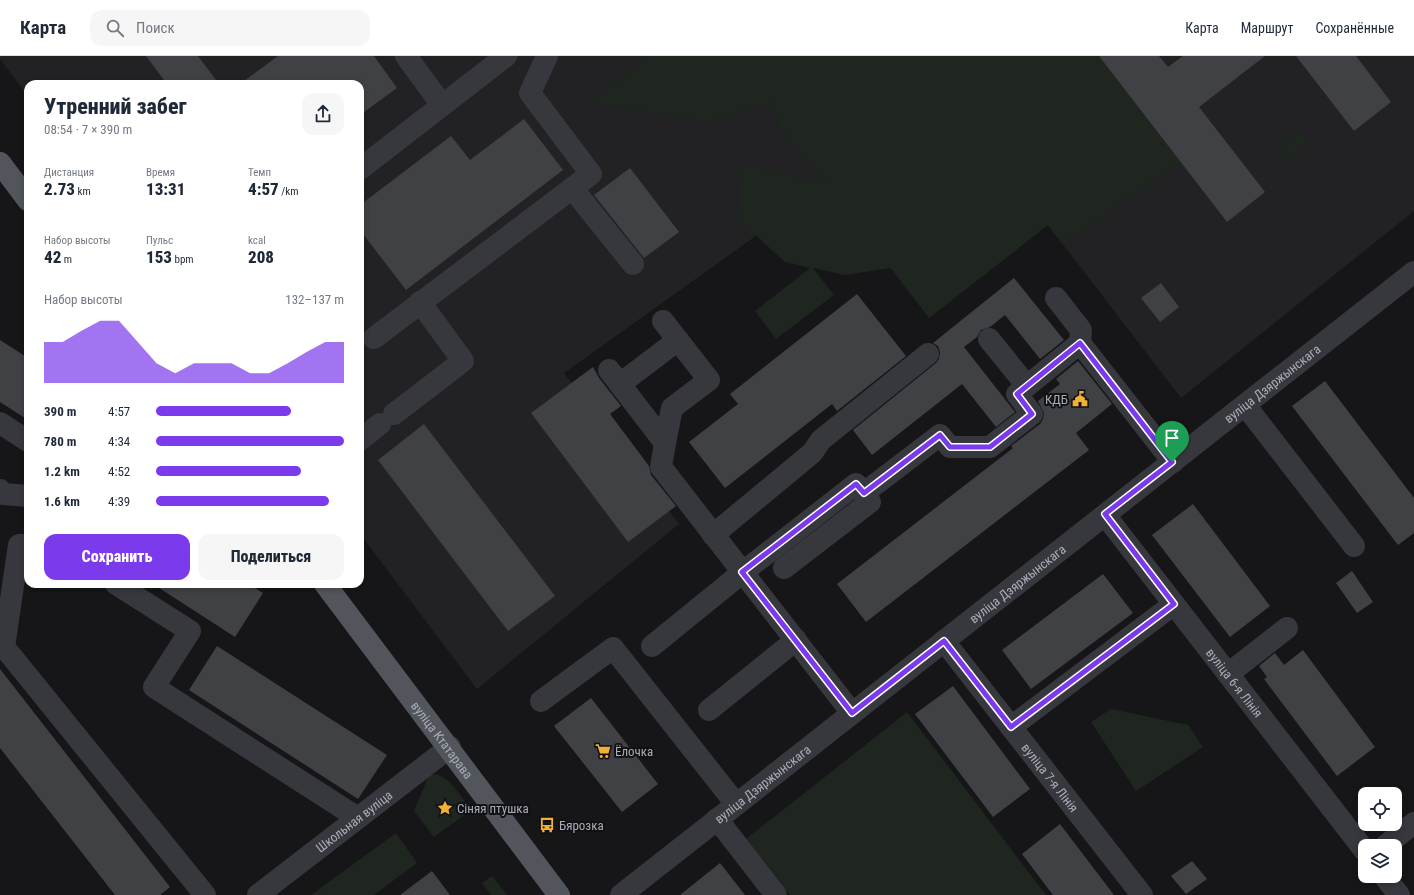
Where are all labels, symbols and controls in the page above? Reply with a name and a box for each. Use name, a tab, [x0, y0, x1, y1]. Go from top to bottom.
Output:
search box	[90, 10, 370, 46]
text: Карта	[20, 16, 66, 39]
icon: search	[104, 17, 126, 39]
text: Поиск	[136, 19, 175, 37]
text: Карта	[1185, 20, 1219, 36]
text: Маршрут	[1241, 20, 1293, 36]
text: Сохранённые	[1315, 20, 1394, 36]
button: share	[302, 93, 344, 135]
text: Утренний забег	[44, 94, 187, 119]
text: 08:54 · 7 × 390 m	[44, 122, 132, 137]
text: Дистанция	[44, 166, 94, 179]
text: Время	[146, 166, 175, 179]
text: Темп	[248, 166, 271, 179]
text: 2.73	[44, 179, 75, 199]
text: 13:31	[146, 179, 185, 199]
text: 4:57	[248, 179, 279, 199]
text: km	[75, 185, 91, 198]
text: /km	[279, 185, 299, 198]
text: Набор высоты	[44, 234, 111, 247]
text: Пульс	[146, 234, 173, 247]
text: kcal	[248, 234, 266, 247]
text: 42	[44, 247, 61, 267]
text: 153	[146, 247, 172, 267]
text: 208	[248, 247, 274, 267]
text: m	[61, 253, 72, 266]
text: bpm	[172, 253, 194, 266]
text: Набор высоты	[44, 292, 123, 307]
text: 132–137 m	[285, 292, 344, 307]
street label: вуліца Дзяржынскага	[1221, 341, 1323, 426]
public building icon: КДБ	[1071, 390, 1089, 408]
place label: КДБ	[1045, 392, 1068, 407]
text: 390 m	[44, 404, 76, 419]
text: 4:57	[108, 404, 130, 419]
pin	[1155, 421, 1189, 462]
icon: arrive	[1161, 427, 1183, 449]
text: 780 m	[44, 434, 76, 449]
text: 4:34	[108, 434, 130, 449]
text: 1.2 km	[44, 464, 80, 479]
text: 4:52	[108, 464, 130, 479]
text: 1.6 km	[44, 494, 80, 509]
text: 4:39	[108, 494, 130, 509]
button: Сохранить	[44, 534, 190, 580]
button: Поделиться	[198, 534, 344, 580]
street label: вуліца Дзяржынскага	[966, 541, 1068, 626]
street label: вуліца 6-я Лінія	[1203, 645, 1266, 720]
street label: вуліца Ктатарава	[408, 698, 476, 781]
street label: вуліца 7-я Лінія	[1019, 740, 1082, 815]
street label: вуліца Дзяржынскага	[712, 741, 814, 826]
supermarket icon: Ёлочка	[594, 742, 612, 760]
place label: Ёлочка	[615, 744, 653, 759]
street label: Школьная вуліца	[313, 787, 395, 855]
map controls	[1358, 787, 1402, 883]
button: locate	[1358, 787, 1402, 831]
place icon: Сіняя птушка	[436, 799, 454, 817]
place label: Сіняя птушка	[457, 801, 529, 816]
bus stop icon: Бярозка	[538, 816, 556, 834]
place label: Бярозка	[559, 818, 604, 833]
button: layers	[1358, 839, 1402, 883]

